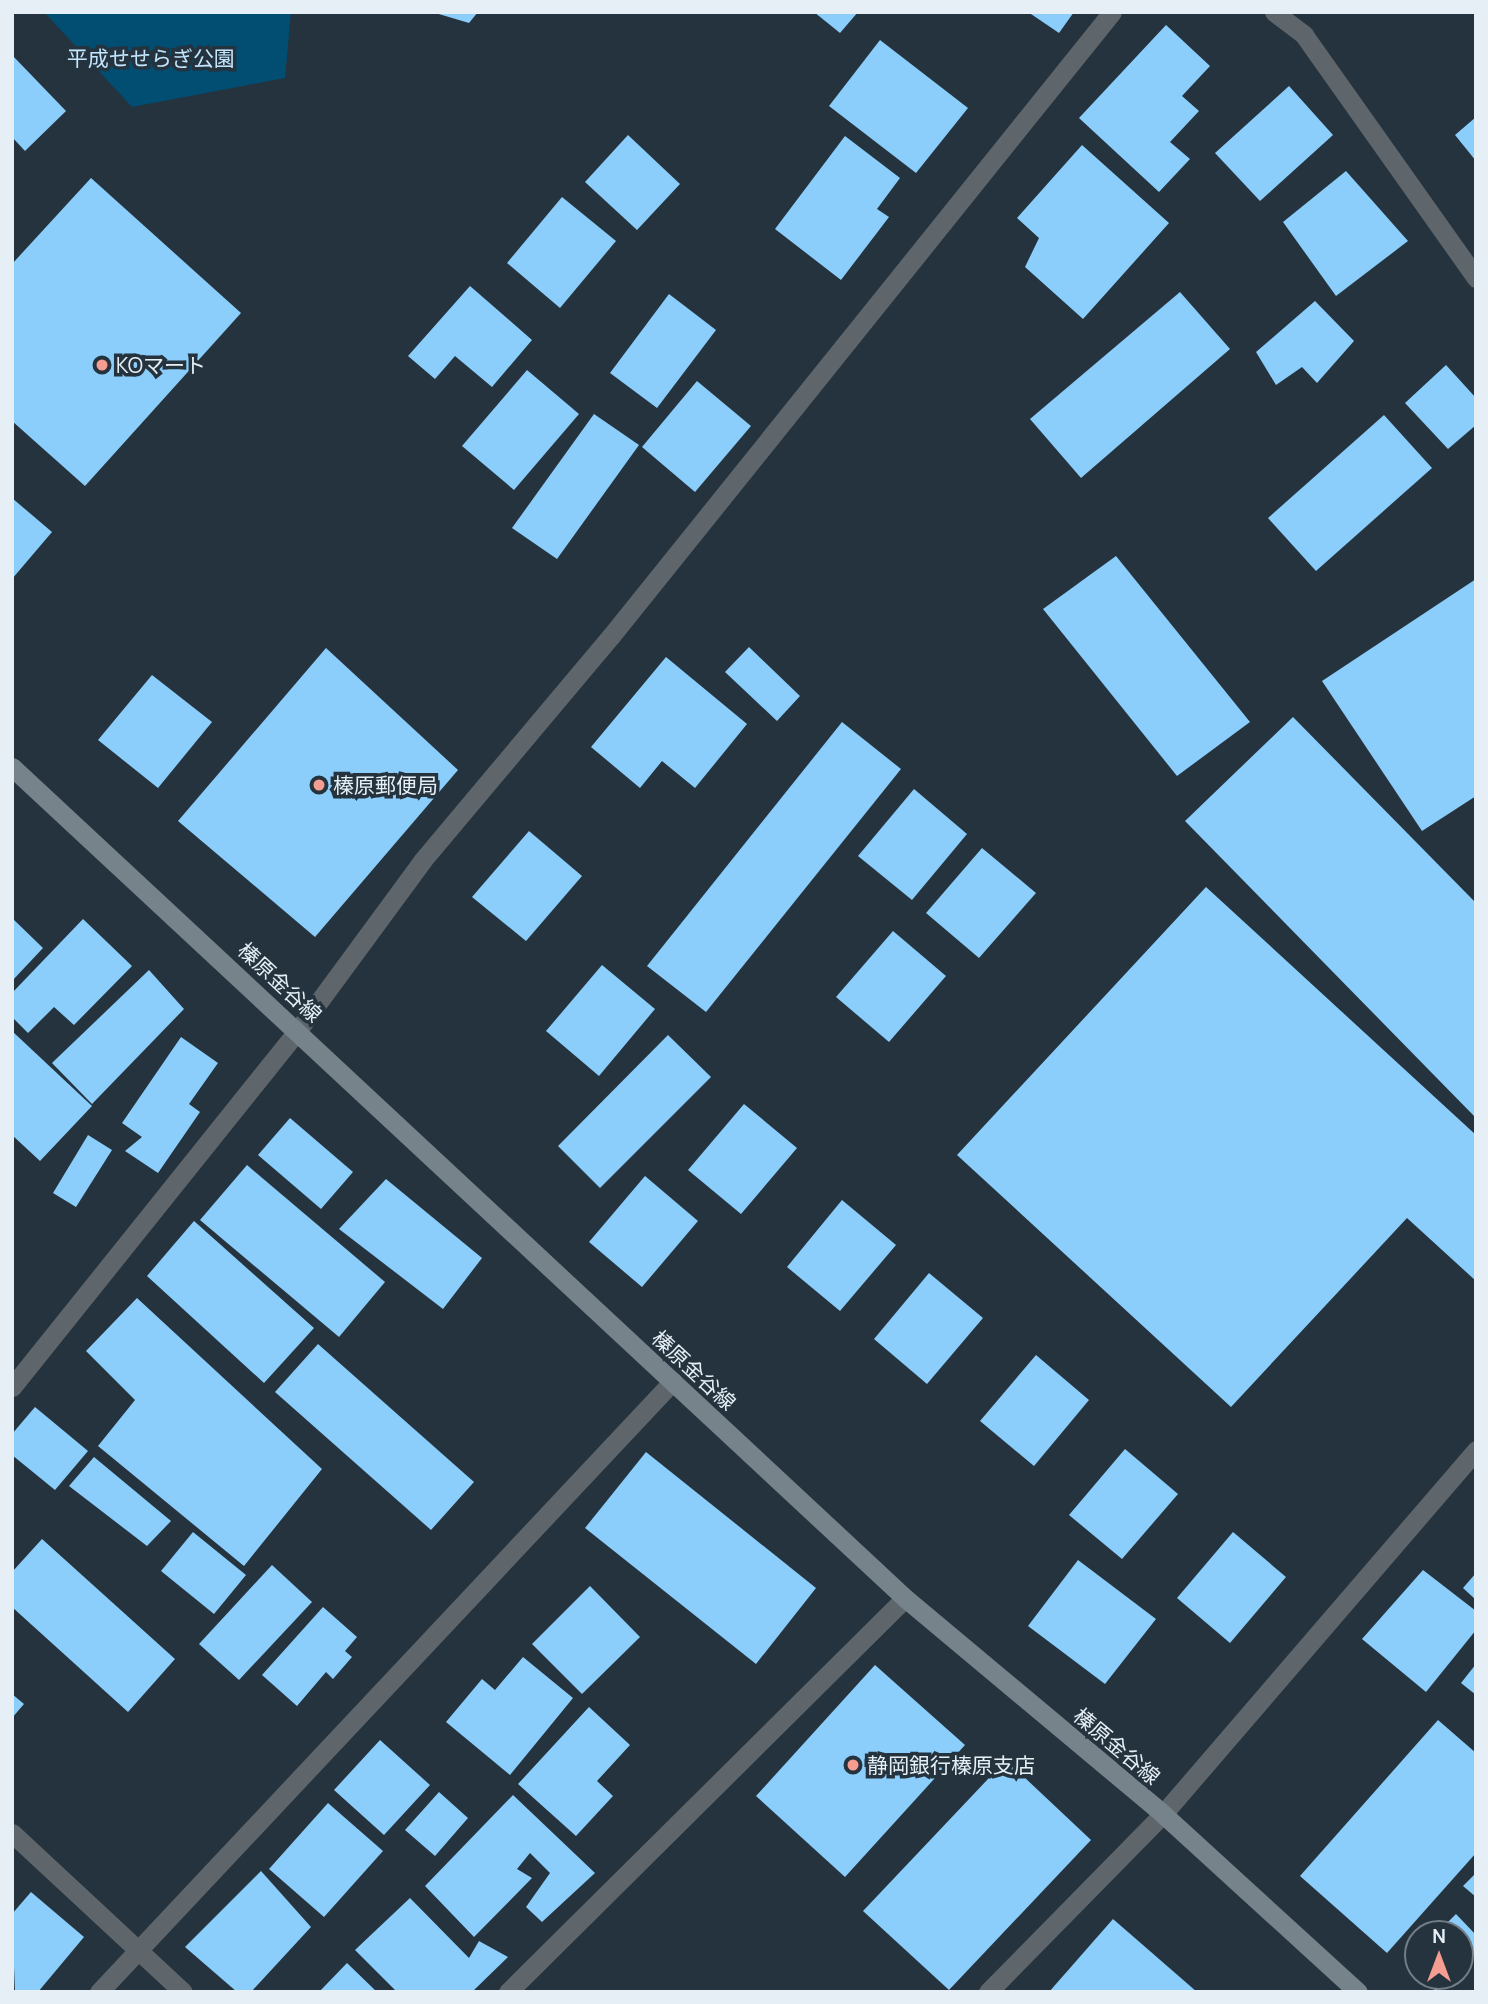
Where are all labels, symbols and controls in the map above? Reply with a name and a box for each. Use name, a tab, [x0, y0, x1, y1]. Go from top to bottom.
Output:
park label: 平成せせらぎ公園	[67, 45, 235, 71]
place label: KOマート	[116, 352, 206, 378]
marker: KOマート	[94, 357, 110, 373]
place label: 榛原郵便局	[333, 772, 438, 798]
marker: 榛原郵便局	[311, 777, 327, 793]
street label: 榛原金谷線	[233, 937, 327, 1027]
street label: 榛原金谷線	[647, 1325, 741, 1415]
street label: 榛原金谷線	[1069, 1703, 1165, 1789]
place label: 静岡銀行榛原支店	[867, 1752, 1035, 1778]
marker: 静岡銀行榛原支店	[845, 1757, 861, 1773]
north arrow	[1404, 1920, 1474, 1990]
text: N	[1432, 1923, 1446, 1949]

